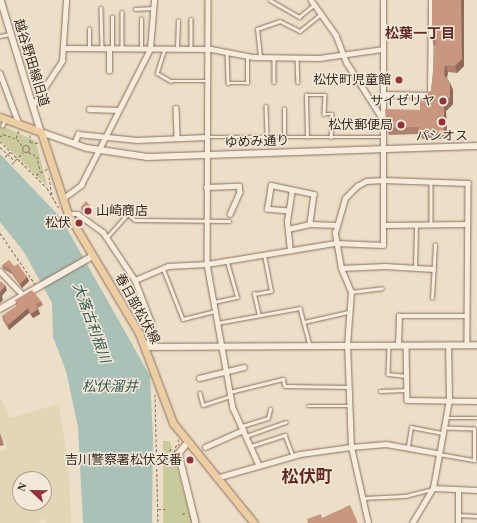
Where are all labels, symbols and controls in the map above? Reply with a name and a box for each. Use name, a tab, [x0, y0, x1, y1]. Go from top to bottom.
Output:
street label: 越谷野田線旧道	[10, 17, 52, 109]
district label: 松葉一丁目	[385, 26, 455, 42]
place label: 松伏町児童館	[313, 72, 391, 88]
marker: 松伏町児童館	[394, 75, 404, 85]
place label: サイゼリヤ	[370, 93, 435, 109]
marker: サイゼリヤ	[438, 96, 448, 106]
place label: 松伏郵便局	[328, 117, 393, 133]
marker: パシオス	[437, 117, 447, 127]
marker: 松伏郵便局	[396, 120, 406, 130]
place label: パシオス	[416, 128, 468, 144]
street label: ゆめみ通り	[224, 133, 290, 151]
place label: 山崎商店	[96, 203, 148, 219]
marker: 山崎商店	[83, 206, 93, 216]
place label: 松伏	[45, 215, 71, 231]
marker: 松伏	[74, 218, 84, 228]
street label: 春日部松伏線	[111, 271, 163, 347]
water label: 大落古利根川	[69, 281, 113, 365]
water label: 松伏溜井	[82, 379, 138, 395]
place label: 吉川警察署松伏交番	[65, 452, 182, 468]
marker: 吉川警察署松伏交番	[185, 455, 195, 465]
district label: 松伏町	[282, 467, 332, 487]
north arrow	[12, 471, 52, 511]
text: N	[15, 481, 29, 493]

